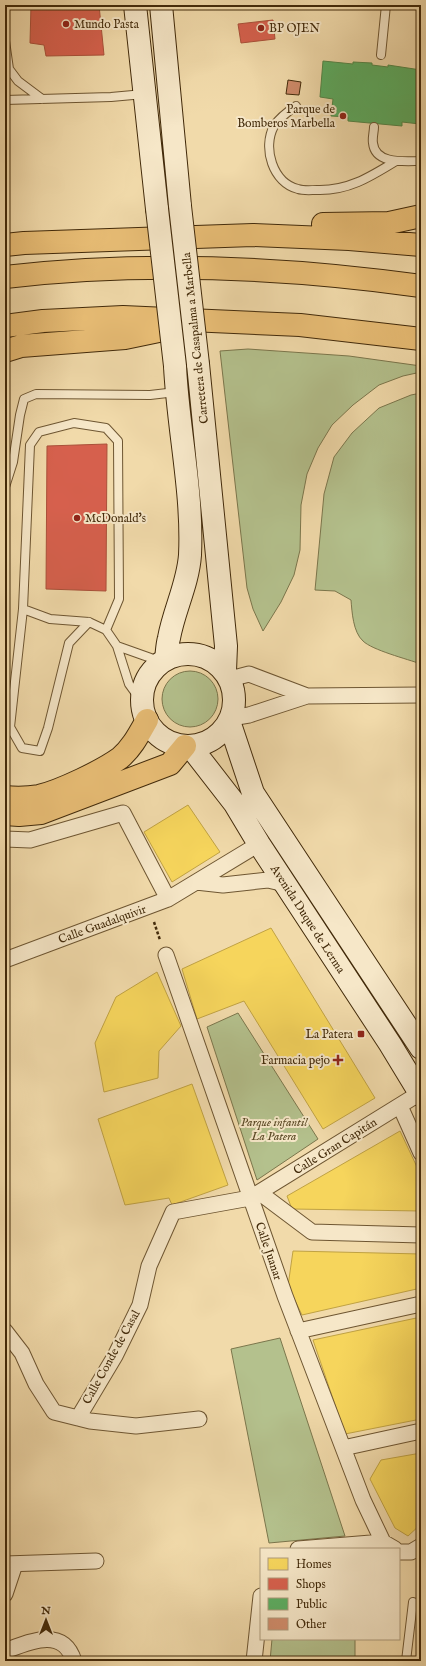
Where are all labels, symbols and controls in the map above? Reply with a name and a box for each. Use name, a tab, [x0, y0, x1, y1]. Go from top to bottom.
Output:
place label: Mundo Pasta	[74, 17, 140, 32]
marker: Mundo Pasta	[61, 19, 71, 29]
place label: BP OJEN	[269, 21, 320, 37]
marker: BP OJEN	[256, 23, 266, 33]
place label: Parque de Bomberos Marbella	[237, 102, 336, 131]
marker: Parque de Bomberos Marbella	[338, 111, 348, 121]
street label: Carretera de Casapalma a Marbella	[179, 251, 213, 424]
place label: McDonald's	[85, 511, 146, 526]
marker: McDonald's	[72, 513, 82, 523]
street label: Avenida Duque de Lerma	[266, 861, 349, 977]
street label: Calle Guadalquivir	[56, 901, 149, 948]
place label: La Patera	[305, 1027, 354, 1042]
marker: La Patera	[356, 1029, 366, 1039]
place label: Farmacia pejo	[261, 1053, 331, 1069]
marker: Farmacia pejo	[333, 1055, 343, 1065]
street label: Calle Gran Capitán	[291, 1114, 381, 1179]
park label: Parque infantil La Patera	[241, 1115, 308, 1144]
street label: Calle Juanar	[251, 1220, 286, 1283]
street label: Calle Conde de Casal	[79, 1307, 144, 1407]
legend	[260, 1548, 400, 1640]
text: Homes	[296, 1557, 332, 1572]
text: Shops	[296, 1577, 326, 1593]
text: Public	[296, 1597, 327, 1612]
north arrow	[26, 1600, 66, 1640]
text: N	[40, 1604, 51, 1618]
text: Other	[296, 1617, 327, 1632]

